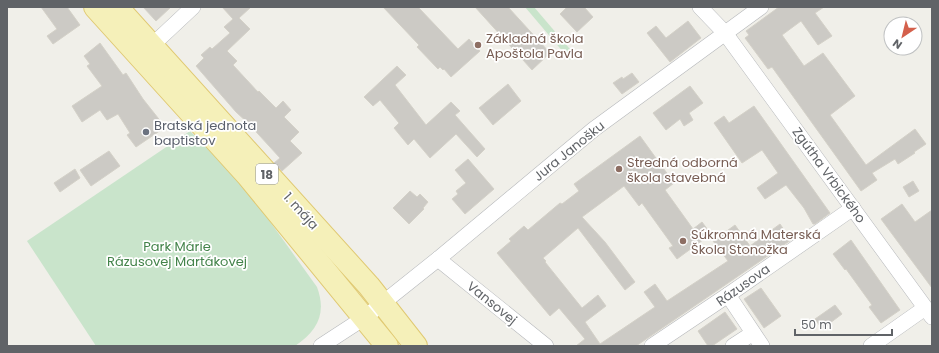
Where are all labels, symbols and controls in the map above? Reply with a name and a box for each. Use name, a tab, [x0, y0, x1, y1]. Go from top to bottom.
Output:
north arrow	[883, 16, 923, 56]
place label: Základná škola Apoštola Pavla	[486, 29, 584, 63]
text: N	[889, 35, 905, 53]
marker: Základná škola Apoštola Pavla	[473, 40, 483, 50]
place label: Bratská jednota baptistov	[154, 116, 256, 150]
street label: Jura Janošku	[529, 116, 609, 186]
street label: Zgútha Vrbického	[788, 123, 870, 227]
marker: Bratská jednota baptistov	[141, 127, 151, 137]
place label: Stredná odborná škola stavebná	[627, 153, 738, 187]
road number: 18	[256, 164, 278, 184]
marker: Stredná odborná škola stavebná	[614, 164, 624, 174]
street label: 1. mája	[279, 188, 323, 234]
place label: Súkromná Materská Škola Stonožka	[691, 225, 821, 259]
marker: Súkromná Materská Škola Stonožka	[678, 236, 688, 246]
park label: Park Márie Rázusovej Martákovej	[107, 237, 247, 271]
street label: Rázusova	[712, 259, 774, 311]
street label: Vansovej	[463, 277, 521, 329]
scale bar	[795, 311, 892, 337]
text: 50 m	[801, 316, 832, 333]

